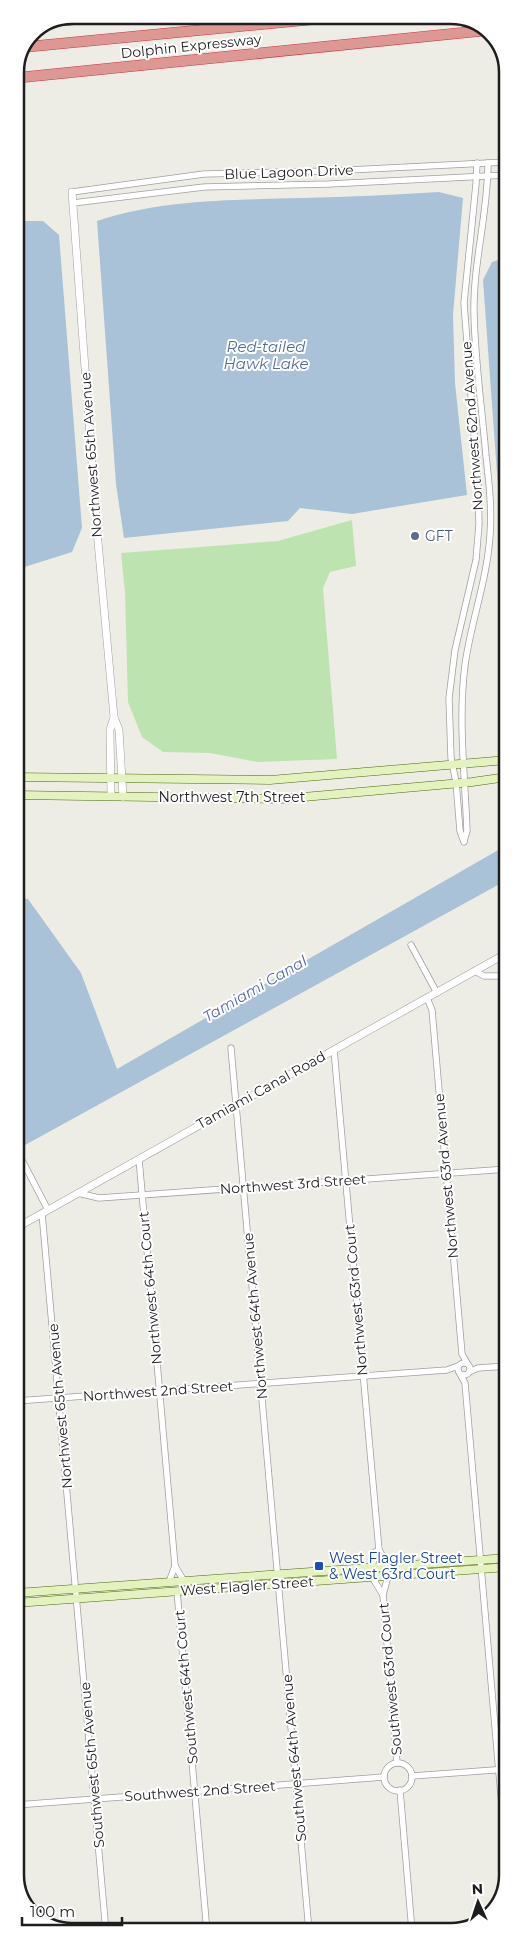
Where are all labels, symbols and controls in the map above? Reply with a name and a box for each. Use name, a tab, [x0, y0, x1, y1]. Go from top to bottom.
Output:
street label: Dolphin Expressway	[120, 30, 263, 62]
street label: Blue Lagoon Drive	[224, 161, 354, 183]
water label: Red-tailed Hawk Lake	[224, 337, 308, 373]
street label: Northwest 62nd Avenue	[457, 341, 487, 511]
street label: Northwest 65th Avenue	[76, 372, 106, 538]
place label: GFT	[425, 527, 453, 545]
marker: GFT	[409, 530, 421, 542]
street label: Northwest 7th Street	[159, 788, 306, 806]
water label: Tamiami Canal	[199, 951, 310, 1026]
street label: Tamiami Canal Road	[193, 1047, 329, 1133]
street label: Northwest 63rd Avenue	[430, 1093, 462, 1259]
street label: Northwest 3rd Street	[219, 1170, 367, 1198]
street label: Northwest 64th Court	[134, 1210, 166, 1365]
street label: Northwest 63rd Court	[340, 1223, 372, 1377]
street label: Northwest 64th Avenue	[239, 1232, 271, 1400]
street label: Northwest 65th Avenue	[44, 1323, 76, 1489]
street label: Northwest 2nd Street	[82, 1377, 234, 1405]
place label: West Flagler Street & West 63rd Court	[329, 1549, 463, 1583]
marker: West Flagler Street & West 63rd Court	[313, 1560, 325, 1572]
street label: West Flagler Street	[180, 1572, 315, 1600]
street label: Southwest 63rd Court	[374, 1602, 406, 1756]
street label: Southwest 64th Court	[170, 1609, 202, 1765]
street label: Southwest 64th Avenue	[278, 1674, 310, 1842]
street label: Southwest 65th Avenue	[76, 1681, 108, 1849]
street label: Southwest 2nd Street	[124, 1777, 276, 1805]
north arrow	[453, 1877, 503, 1927]
text: N	[471, 1880, 483, 1898]
scale bar	[22, 1894, 122, 1926]
text: 100 m	[30, 1902, 75, 1921]

